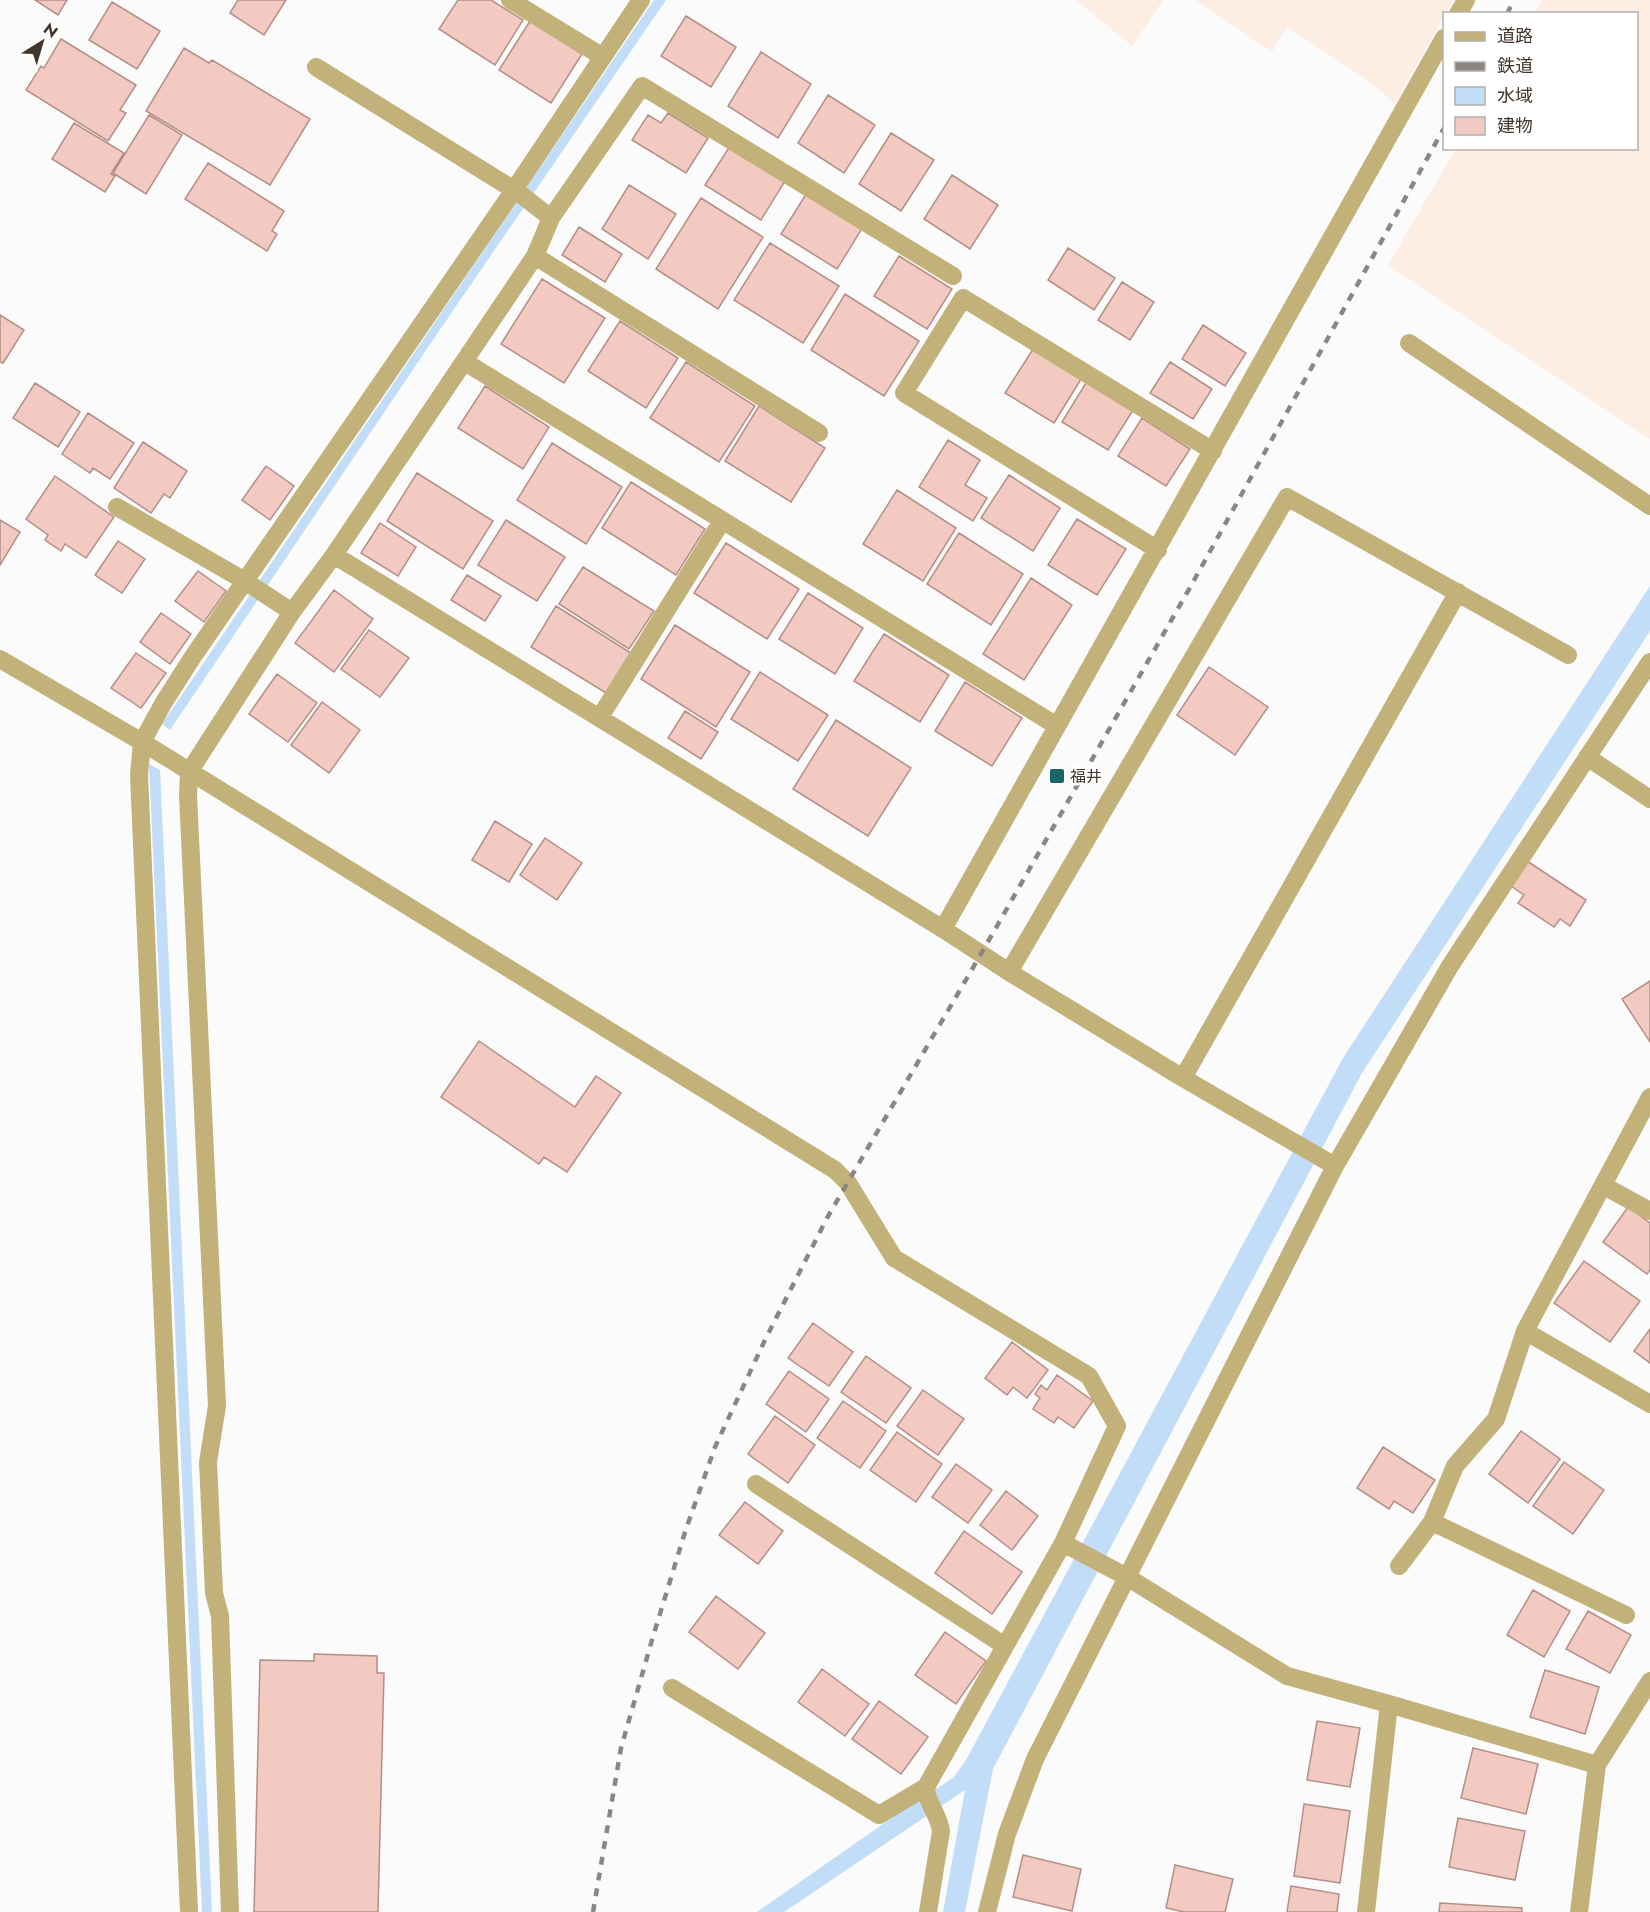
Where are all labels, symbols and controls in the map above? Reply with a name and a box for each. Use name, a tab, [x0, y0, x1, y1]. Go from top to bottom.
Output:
north arrow	[12, 12, 72, 72]
legend	[1443, 12, 1638, 150]
text: N	[39, 17, 63, 43]
text: 道路	[1497, 23, 1533, 49]
text: 鉄道	[1497, 53, 1533, 79]
text: 水域	[1497, 83, 1533, 109]
text: 建物	[1497, 113, 1533, 139]
place label: 福井	[1070, 765, 1102, 788]
marker: 福井	[1048, 767, 1066, 785]

